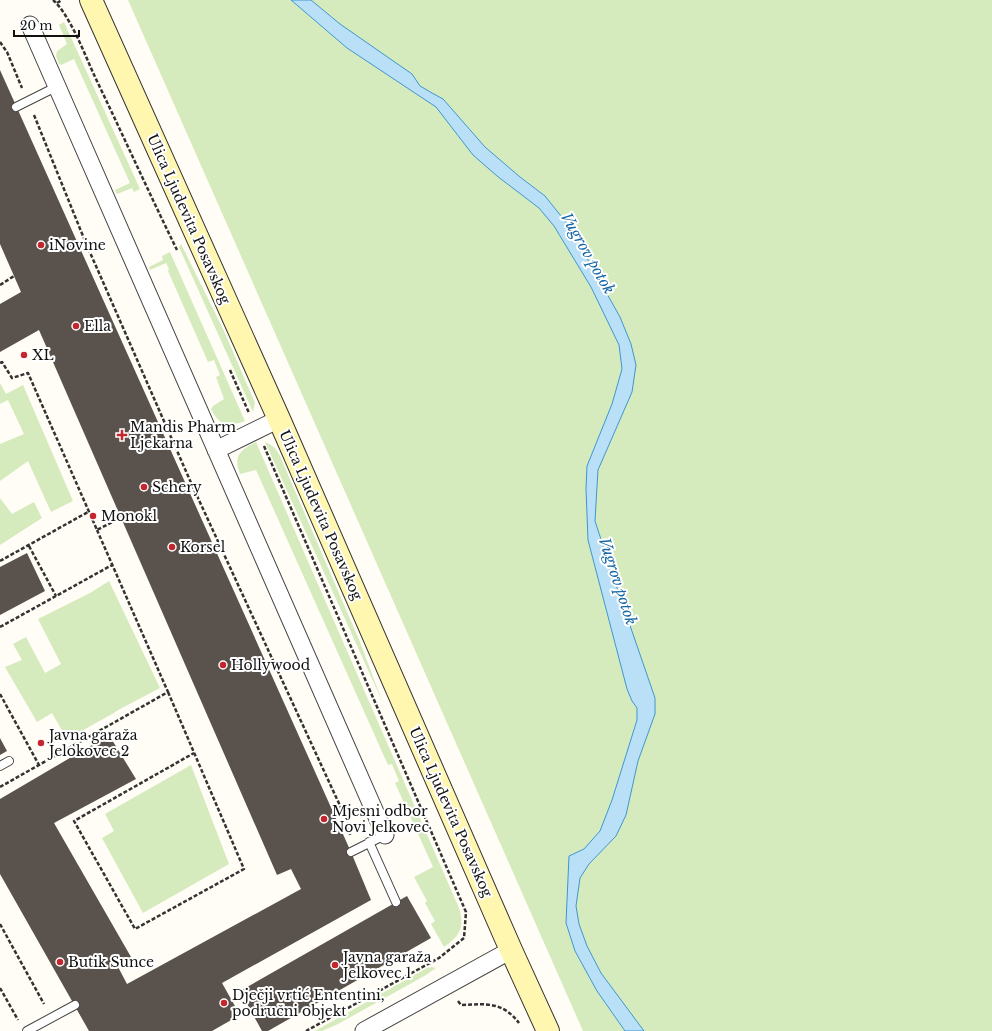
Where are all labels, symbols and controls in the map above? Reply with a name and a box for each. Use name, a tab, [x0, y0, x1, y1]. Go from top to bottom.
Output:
scale bar	[14, 12, 79, 38]
text: 20 m	[20, 18, 52, 33]
street label: Ulica Ljudevita Posavskog	[143, 131, 235, 307]
water label: Vugrov potok	[557, 209, 619, 297]
place label: iNovine	[49, 236, 106, 254]
marker: iNovine	[36, 240, 46, 250]
place label: Ella	[84, 317, 111, 335]
marker: Ella	[71, 321, 81, 331]
place label: XL	[32, 346, 54, 364]
marker: XL	[19, 350, 29, 360]
place label: Mandis Pharm Ljekarna	[130, 418, 236, 452]
street label: Ulica Ljudevita Posavskog	[275, 427, 367, 603]
marker: Mandis Pharm Ljekarna	[117, 430, 127, 440]
place label: Schery	[152, 478, 202, 496]
marker: Schery	[139, 482, 149, 492]
place label: Monokl	[101, 507, 157, 525]
marker: Monokl	[88, 511, 98, 521]
water label: Vugrov potok	[595, 535, 641, 627]
place label: Korsel	[180, 538, 226, 556]
marker: Korsel	[167, 542, 177, 552]
place label: Hollywood	[231, 656, 311, 674]
marker: Hollywood	[218, 660, 228, 670]
street label: Ulica Ljudevita Posavskog	[405, 724, 497, 900]
place label: Javna garaža Jelokovec 2	[47, 726, 138, 760]
marker: Javna garaža Jelokovec 2	[36, 738, 46, 748]
place label: Mjesni odbor Novi Jelkovec	[332, 802, 429, 836]
marker: Mjesni odbor Novi Jelkovec	[319, 814, 329, 824]
place label: Javna garaža Jelkovec 1	[341, 948, 432, 982]
place label: Butik Sunce	[68, 953, 154, 971]
marker: Butik Sunce	[55, 957, 65, 967]
marker: Javna garaža Jelkovec 1	[330, 960, 340, 970]
place label: Dječji vrtić Ententini, područni objekt	[232, 986, 385, 1020]
marker: Dječji vrtić Ententini, područni objekt	[219, 998, 229, 1008]

